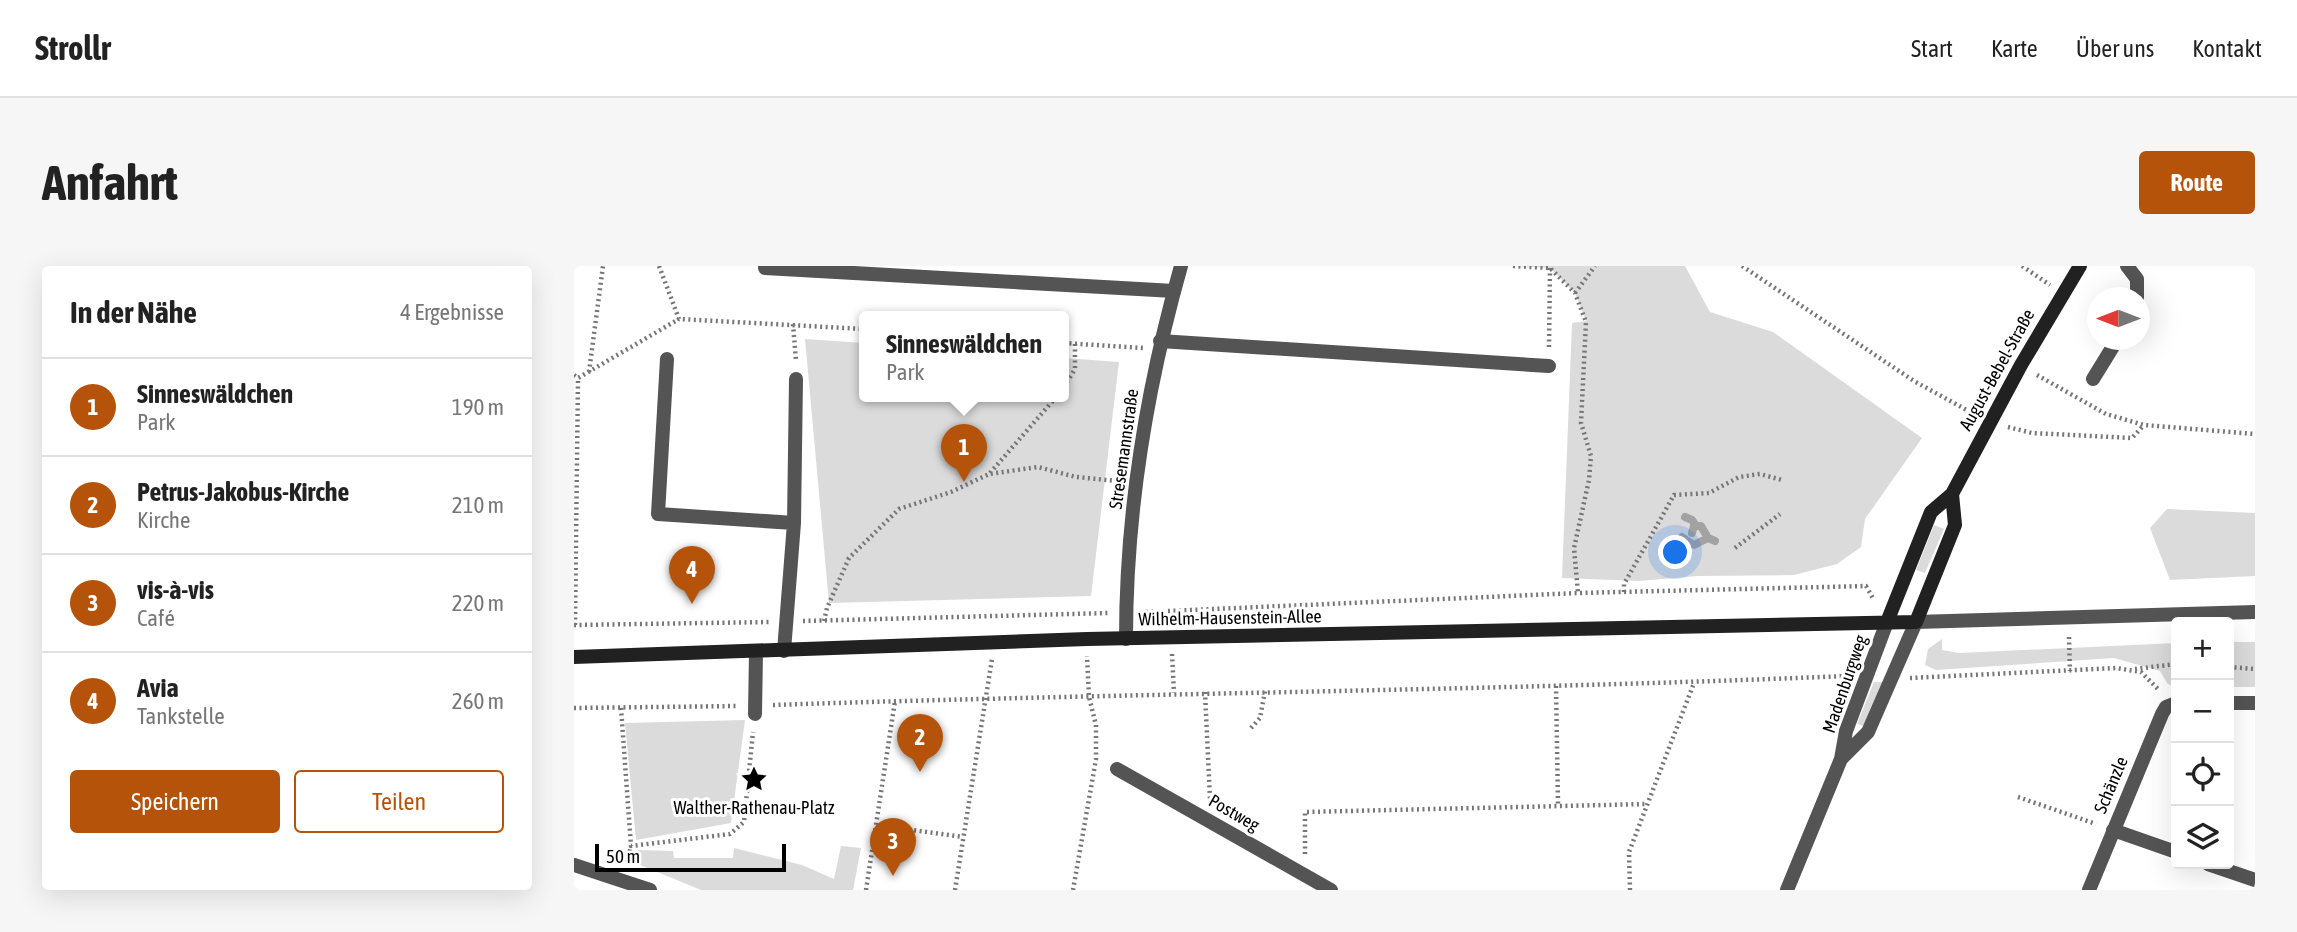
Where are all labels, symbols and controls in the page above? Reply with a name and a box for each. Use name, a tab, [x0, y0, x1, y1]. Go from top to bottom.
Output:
text: Strollr	[35, 29, 111, 67]
text: Start	[1911, 35, 1953, 62]
text: Karte	[1991, 35, 2038, 62]
text: Über uns	[2076, 35, 2154, 62]
text: Kontakt	[2192, 35, 2262, 62]
button: Route	[2139, 151, 2255, 214]
text: Anfahrt	[42, 154, 178, 210]
north arrow	[2087, 287, 2150, 350]
text: In der Nähe	[70, 295, 197, 329]
text: 4 Ergebnisse	[400, 299, 504, 325]
street label: August-Bebel-Straße	[1955, 305, 2039, 434]
popup	[859, 311, 1069, 402]
text: Sinneswäldchen	[886, 329, 1042, 359]
text: Park	[886, 359, 924, 385]
text: Sinneswäldchen	[137, 379, 293, 409]
street label: Stresemannstraße	[1105, 388, 1142, 510]
text: 1	[88, 394, 98, 420]
text: 190 m	[452, 394, 504, 420]
text: Park	[137, 409, 175, 435]
pin: 1	[941, 424, 987, 482]
text: Petrus-Jakobus-Kirche	[137, 477, 349, 507]
text: 2	[88, 492, 98, 518]
text: 210 m	[452, 492, 504, 518]
text: Kirche	[137, 507, 190, 533]
your location	[1658, 535, 1692, 569]
pin: 4	[669, 546, 715, 604]
text: vis-à-vis	[137, 575, 214, 605]
text: 3	[88, 590, 98, 616]
text: 220 m	[452, 590, 504, 616]
text: Café	[137, 605, 175, 631]
street label: Wilhelm-Hausenstein-Allee	[1138, 605, 1322, 630]
map controls	[2171, 617, 2234, 869]
button: +	[2171, 617, 2234, 680]
street label: Madenburgweg	[1818, 632, 1871, 736]
text: Avia	[137, 673, 179, 703]
button: −	[2171, 680, 2234, 743]
text: 4	[88, 688, 98, 714]
text: 260 m	[452, 688, 504, 714]
text: Tankstelle	[137, 703, 225, 729]
pin: 2	[897, 714, 943, 772]
button: locate	[2171, 743, 2234, 806]
street label: Schänzle	[2089, 753, 2132, 816]
place icon: Walther-Rathenau-Platz	[739, 764, 769, 794]
button: Speichern	[70, 770, 280, 833]
button: Teilen	[294, 770, 504, 833]
street label: Postweg	[1205, 790, 1264, 836]
place label: Walther-Rathenau-Platz	[674, 797, 835, 818]
button: layers	[2171, 806, 2234, 869]
pin: 3	[870, 818, 916, 876]
scale bar	[595, 841, 786, 873]
text: 50 m	[606, 845, 640, 867]

